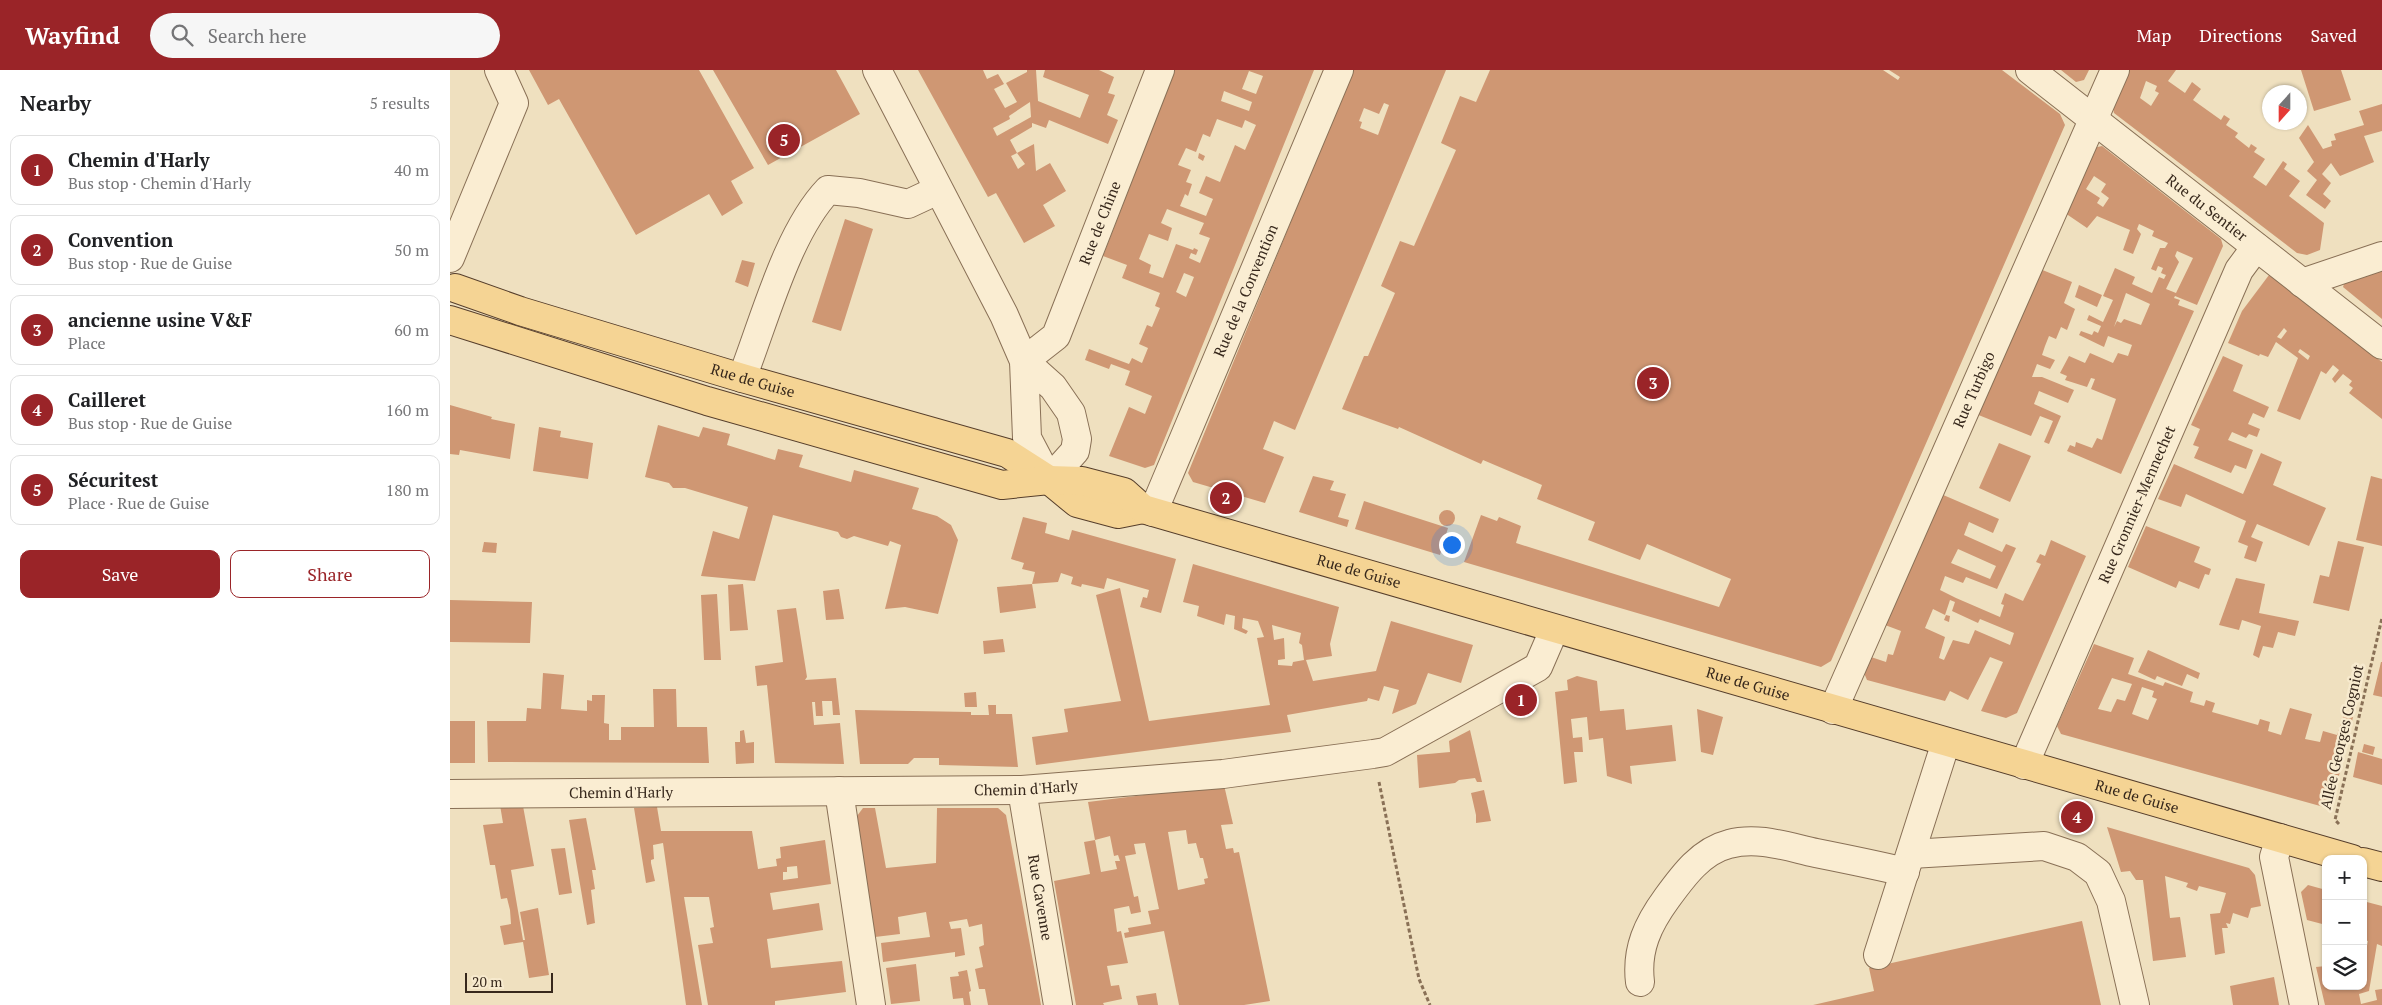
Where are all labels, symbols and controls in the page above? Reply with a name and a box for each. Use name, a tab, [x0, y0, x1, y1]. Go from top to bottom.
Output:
search box	[150, 13, 500, 58]
text: Wayfind	[25, 19, 120, 51]
icon: search	[168, 21, 196, 49]
text: Search here	[208, 23, 307, 48]
text: Map	[2136, 23, 2171, 47]
text: Directions	[2199, 23, 2282, 47]
text: Saved	[2310, 23, 2357, 47]
north arrow	[2262, 85, 2307, 130]
text: Nearby	[20, 89, 91, 117]
text: 5 results	[370, 92, 430, 114]
pin: 5	[768, 121, 800, 159]
text: Chemin d'Harly	[68, 147, 210, 172]
text: 1	[32, 159, 42, 181]
text: 40 m	[394, 159, 429, 181]
street label: Rue du Sentier	[2162, 169, 2252, 245]
text: Bus stop · Chemin d'Harly	[68, 172, 251, 194]
street label: Rue de Chine	[1074, 178, 1125, 267]
street label: Rue de la Convention	[1208, 221, 1282, 360]
text: Convention	[68, 227, 173, 252]
text: 2	[32, 239, 42, 261]
text: 50 m	[394, 239, 429, 261]
text: Bus stop · Rue de Guise	[68, 252, 232, 274]
text: ancienne usine V&F	[68, 307, 252, 332]
text: 3	[32, 319, 42, 341]
text: 60 m	[394, 319, 429, 341]
text: Place	[68, 332, 106, 354]
street label: Rue Turbigo	[1948, 348, 1999, 431]
street label: Rue de Guise	[709, 358, 797, 401]
pin: 3	[1637, 364, 1669, 402]
text: Cailleret	[68, 387, 146, 412]
text: 4	[32, 399, 42, 421]
text: 160 m	[386, 399, 429, 421]
text: Bus stop · Rue de Guise	[68, 412, 232, 434]
street label: Rue Gronnier-Mennechet	[2093, 422, 2179, 586]
text: Sécuritest	[68, 467, 158, 492]
text: 5	[32, 479, 42, 501]
text: 180 m	[386, 479, 429, 501]
pin: 2	[1210, 479, 1242, 517]
text: Place · Rue de Guise	[68, 492, 209, 514]
your location	[1439, 532, 1465, 558]
street label: Rue de Guise	[1315, 549, 1403, 592]
button: Save	[20, 550, 220, 598]
button: Share	[230, 550, 430, 598]
street label: Rue de Guise	[1704, 661, 1792, 705]
street label: Allée Georges Cogniot	[2315, 662, 2368, 811]
pin: 1	[1505, 681, 1537, 719]
street label: Rue de Guise	[2093, 774, 2181, 817]
street label: Chemin d'Harly	[974, 775, 1079, 799]
street label: Chemin d'Harly	[569, 781, 674, 802]
pin: 4	[2061, 798, 2093, 836]
street label: Rue Cavenne	[1024, 853, 1058, 942]
map controls	[2322, 855, 2367, 990]
button: +	[2322, 855, 2367, 900]
button: −	[2322, 900, 2367, 945]
button: layers	[2322, 945, 2367, 990]
scale bar	[465, 970, 552, 993]
text: 20 m	[472, 972, 502, 991]

